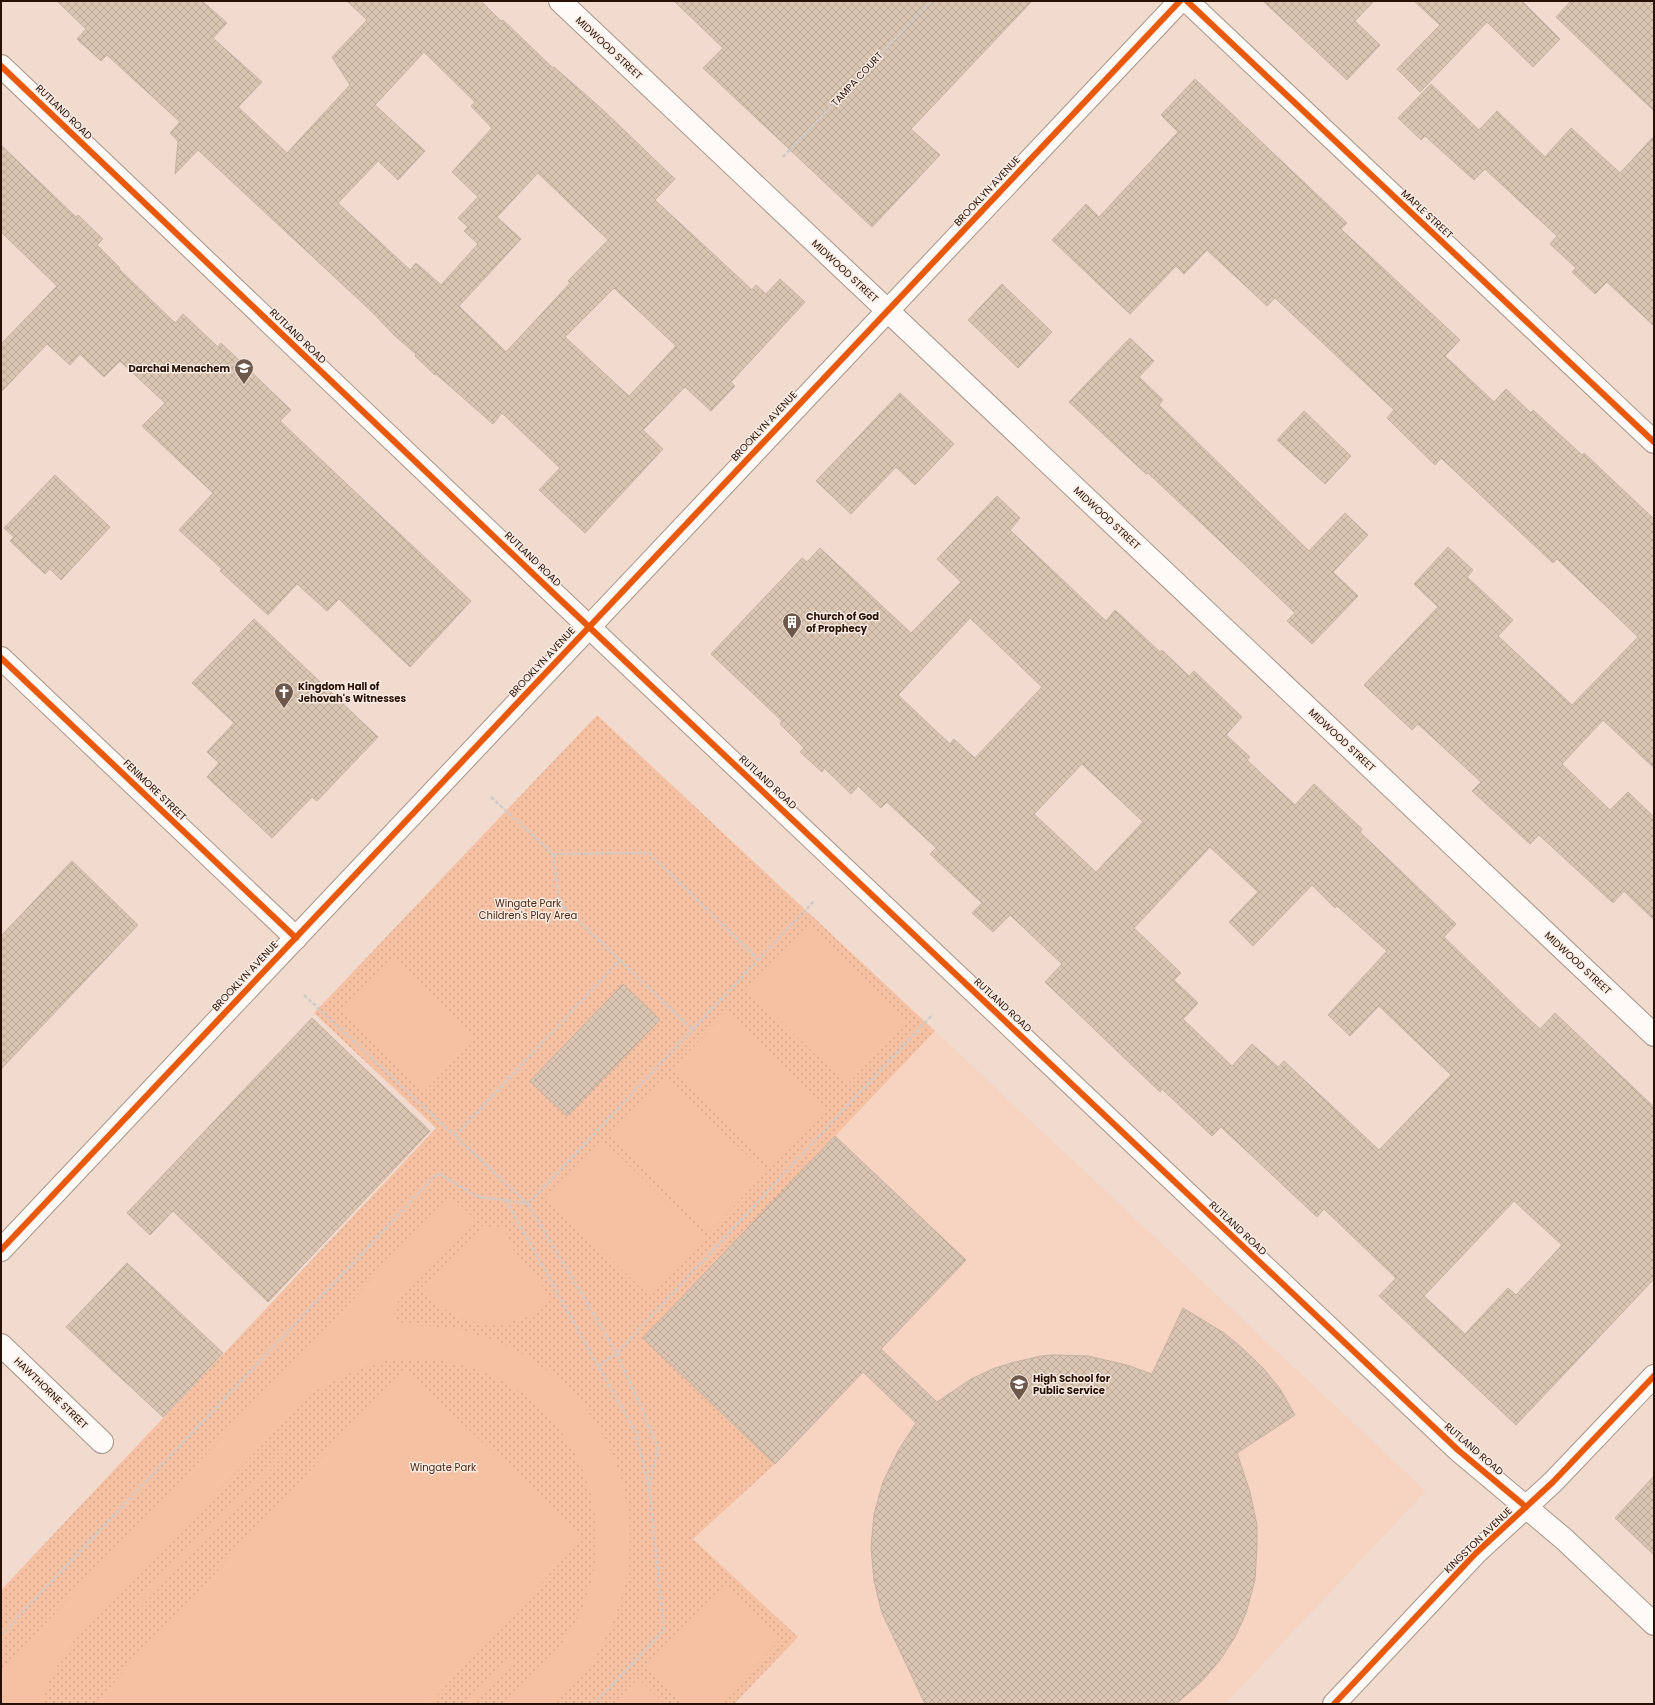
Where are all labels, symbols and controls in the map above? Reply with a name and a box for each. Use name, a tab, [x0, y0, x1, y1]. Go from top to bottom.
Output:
street label: MIDWOOD STREET	[572, 13, 646, 83]
street label: TAMPA COURT	[828, 48, 887, 110]
street label: RUTLAND ROAD	[32, 81, 96, 143]
street label: BROOKLYN AVENUE	[950, 152, 1024, 230]
street label: MAPLE STREET	[1398, 186, 1457, 242]
street label: MIDWOOD STREET	[808, 236, 882, 306]
street label: RUTLAND ROAD	[266, 305, 330, 367]
school or university icon: Darchai Menachem	[233, 357, 255, 385]
place label: Darchai Menachem	[129, 361, 230, 376]
street label: BROOKLYN AVENUE	[727, 387, 801, 465]
street label: MIDWOOD STREET	[1070, 483, 1144, 553]
street label: RUTLAND ROAD	[501, 528, 565, 590]
place label: Church of God of Prophecy	[806, 609, 879, 636]
building icon: Church of God of Prophecy	[781, 611, 803, 639]
street label: BROOKLYN AVENUE	[505, 623, 579, 701]
place label: Kingdom Hall of Jehovah's Witnesses	[298, 679, 406, 706]
church icon: Kingdom Hall of Jehovah's Witnesses	[273, 681, 295, 709]
street label: MIDWOOD STREET	[1305, 705, 1379, 775]
street label: RUTLAND ROAD	[736, 751, 800, 813]
street label: FENIMORE STREET	[120, 756, 190, 825]
park label: Wingate Park Children's Play Area	[479, 896, 577, 923]
street label: MIDWOOD STREET	[1541, 928, 1615, 998]
street label: BROOKLYN AVENUE	[208, 937, 282, 1015]
street label: RUTLAND ROAD	[971, 974, 1035, 1036]
street label: RUTLAND ROAD	[1206, 1197, 1270, 1259]
street label: HAWTHORNE STREET	[11, 1354, 92, 1433]
place label: High School for Public Service	[1033, 1371, 1111, 1398]
school or university icon: High School for Public Service	[1008, 1373, 1030, 1401]
street label: RUTLAND ROAD	[1441, 1419, 1507, 1479]
park label: Wingate Park	[410, 1460, 477, 1475]
street label: KINGSTON AVENUE	[1441, 1503, 1515, 1577]

